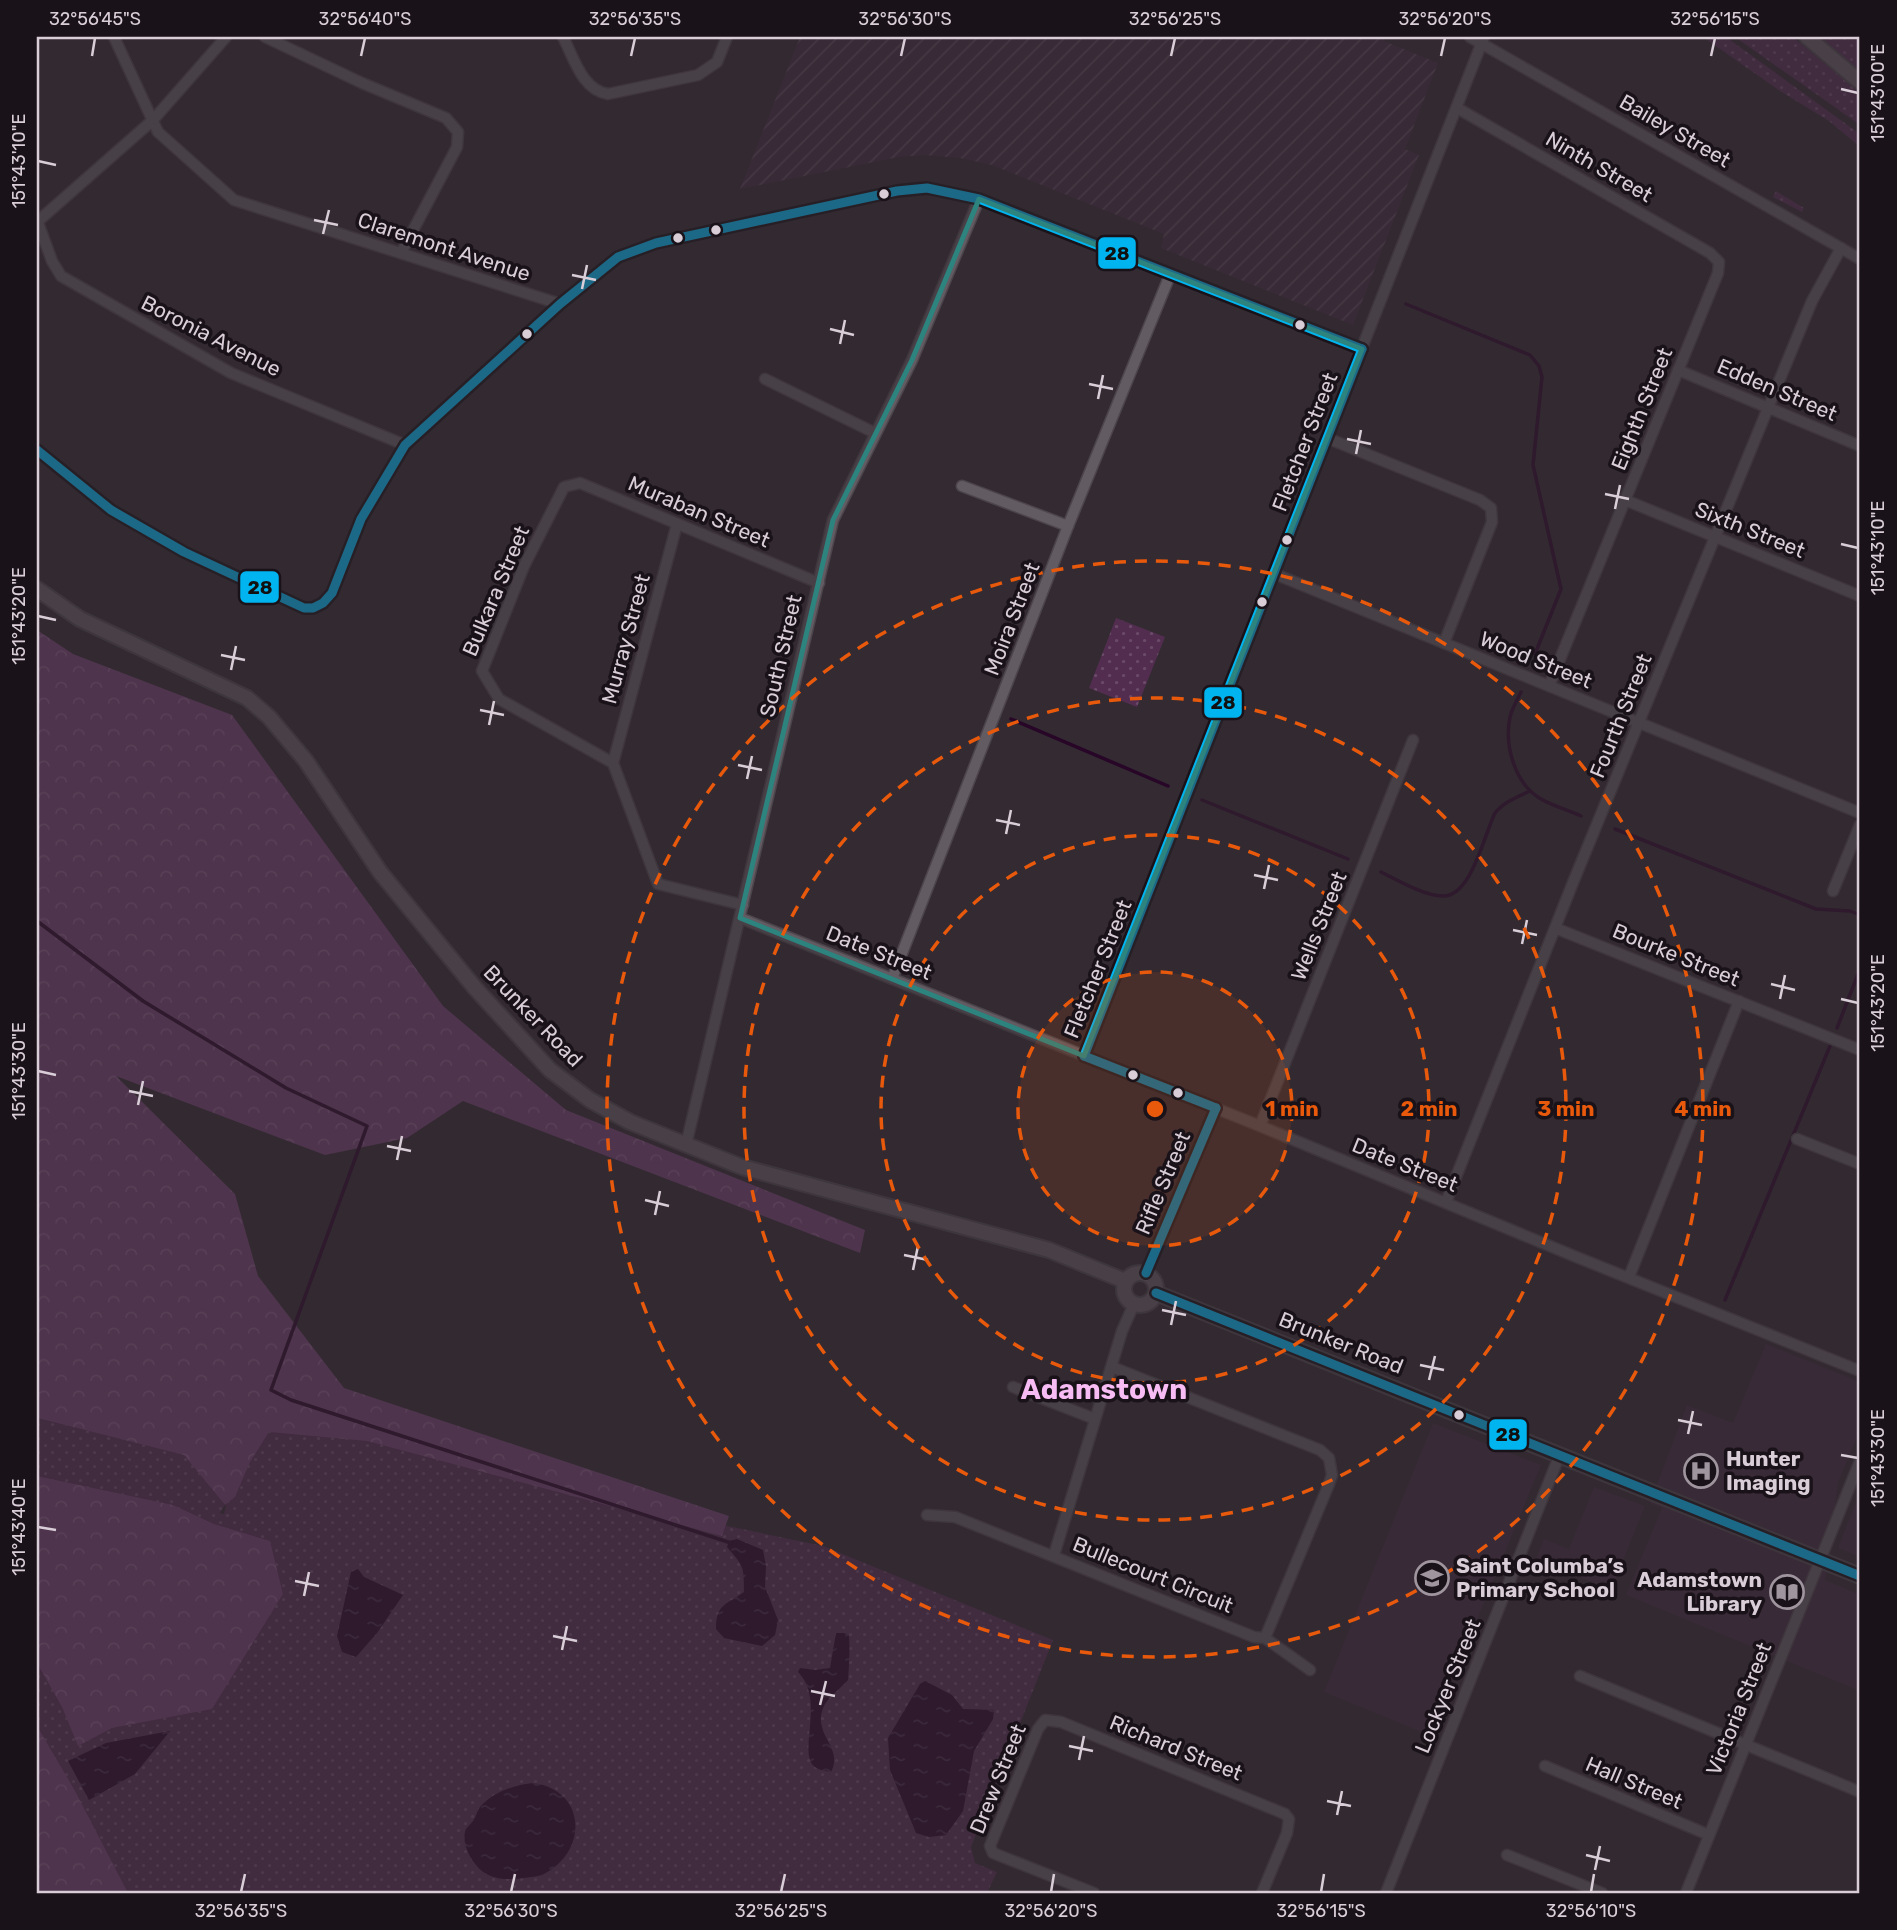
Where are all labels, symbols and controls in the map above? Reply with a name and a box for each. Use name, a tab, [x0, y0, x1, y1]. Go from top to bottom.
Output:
text: 32°56'45"S	[49, 8, 141, 30]
text: 32°56'40"S	[319, 8, 411, 30]
text: 32°56'35"S	[589, 8, 681, 30]
text: 32°56'30"S	[858, 8, 952, 30]
text: 32°56'25"S	[1129, 8, 1221, 30]
text: 32°56'20"S	[1398, 8, 1492, 30]
text: 32°56'15"S	[1670, 8, 1760, 30]
text: 151°43'00"E	[1867, 44, 1889, 142]
street label: Bailey Street	[1615, 89, 1735, 172]
text: 151°43'10"E	[8, 114, 30, 208]
street label: Ninth Street	[1541, 126, 1657, 207]
unlabelled marker	[877, 187, 891, 201]
street label: Claremont Avenue	[355, 207, 534, 286]
unlabelled marker	[709, 223, 723, 237]
unlabelled marker	[671, 231, 685, 245]
line badge: 28	[1097, 236, 1137, 270]
text: 28	[1104, 242, 1130, 265]
street label: Boronia Avenue	[137, 290, 285, 382]
unlabelled marker	[1293, 318, 1307, 332]
unlabelled marker	[520, 327, 534, 341]
street label: Eighth Street	[1606, 344, 1677, 474]
street label: Edden Street	[1713, 353, 1841, 426]
street label: Fletcher Street	[1267, 369, 1343, 515]
street label: Muraban Street	[625, 470, 774, 553]
street label: Sixth Street	[1692, 496, 1809, 563]
text: 151°43'10"E	[1867, 501, 1889, 595]
street label: Bulkara Street	[457, 522, 534, 660]
unlabelled marker	[1280, 533, 1294, 547]
street label: Moira Street	[979, 559, 1045, 679]
text: 151°43'20"E	[8, 567, 30, 665]
line badge: 28	[239, 570, 280, 604]
street label: Murray Street	[596, 571, 655, 707]
text: 28	[247, 576, 273, 599]
street label: South Street	[754, 592, 807, 719]
unlabelled marker	[1255, 595, 1269, 609]
street label: Wood Street	[1476, 626, 1596, 693]
street label: Fourth Street	[1584, 650, 1657, 781]
line badge: 28	[1203, 686, 1243, 719]
text: 28	[1210, 691, 1236, 714]
street label: Wells Street	[1285, 868, 1352, 984]
street label: Fletcher Street	[1058, 896, 1137, 1042]
street label: Bourke Street	[1609, 918, 1743, 991]
street label: Date Street	[823, 920, 936, 985]
text: 151°43'20"E	[1867, 954, 1889, 1052]
street label: Brunker Road	[479, 960, 588, 1072]
text: 151°43'30"E	[8, 1022, 30, 1120]
unlabelled marker	[1126, 1068, 1140, 1082]
unlabelled marker	[1171, 1086, 1185, 1100]
text: 1 min	[1265, 1096, 1319, 1121]
text: 2 min	[1401, 1096, 1457, 1121]
text: 3 min	[1537, 1096, 1595, 1121]
text: 4 min	[1674, 1096, 1732, 1121]
centre of rings	[1143, 1097, 1167, 1121]
street label: Rifle Street	[1130, 1128, 1195, 1238]
street label: Date Street	[1349, 1132, 1462, 1197]
street label: Brunker Road	[1275, 1306, 1407, 1379]
district label: Adamstown	[1021, 1373, 1187, 1406]
unlabelled marker	[1452, 1408, 1466, 1422]
text: 151°43'30"E	[1867, 1409, 1889, 1507]
line badge: 28	[1488, 1418, 1528, 1451]
text: 28	[1495, 1423, 1521, 1446]
place label: Hunter Imaging	[1726, 1446, 1811, 1495]
hospital icon: Hunter Imaging	[1682, 1452, 1720, 1490]
text: 151°43'40"E	[8, 1478, 30, 1576]
street label: Bullecourt Circuit	[1069, 1531, 1237, 1618]
place label: Saint Columba’s Primary School	[1456, 1553, 1624, 1602]
school or university icon: Saint Columba’s Primary School	[1413, 1559, 1451, 1597]
place label: Adamstown Library	[1637, 1567, 1762, 1616]
library icon: Adamstown Library	[1768, 1573, 1806, 1611]
street label: Lockyer Street	[1409, 1615, 1486, 1757]
street label: Victoria Street	[1701, 1639, 1777, 1779]
street label: Richard Street	[1106, 1710, 1246, 1786]
street label: Drew Street	[964, 1720, 1031, 1837]
street label: Hall Street	[1582, 1751, 1686, 1814]
text: 32°56'35"S	[195, 1900, 287, 1922]
text: 32°56'30"S	[464, 1900, 558, 1922]
text: 32°56'25"S	[735, 1900, 827, 1922]
text: 32°56'20"S	[1004, 1900, 1098, 1922]
text: 32°56'15"S	[1276, 1900, 1366, 1922]
text: 32°56'10"S	[1546, 1900, 1636, 1922]

